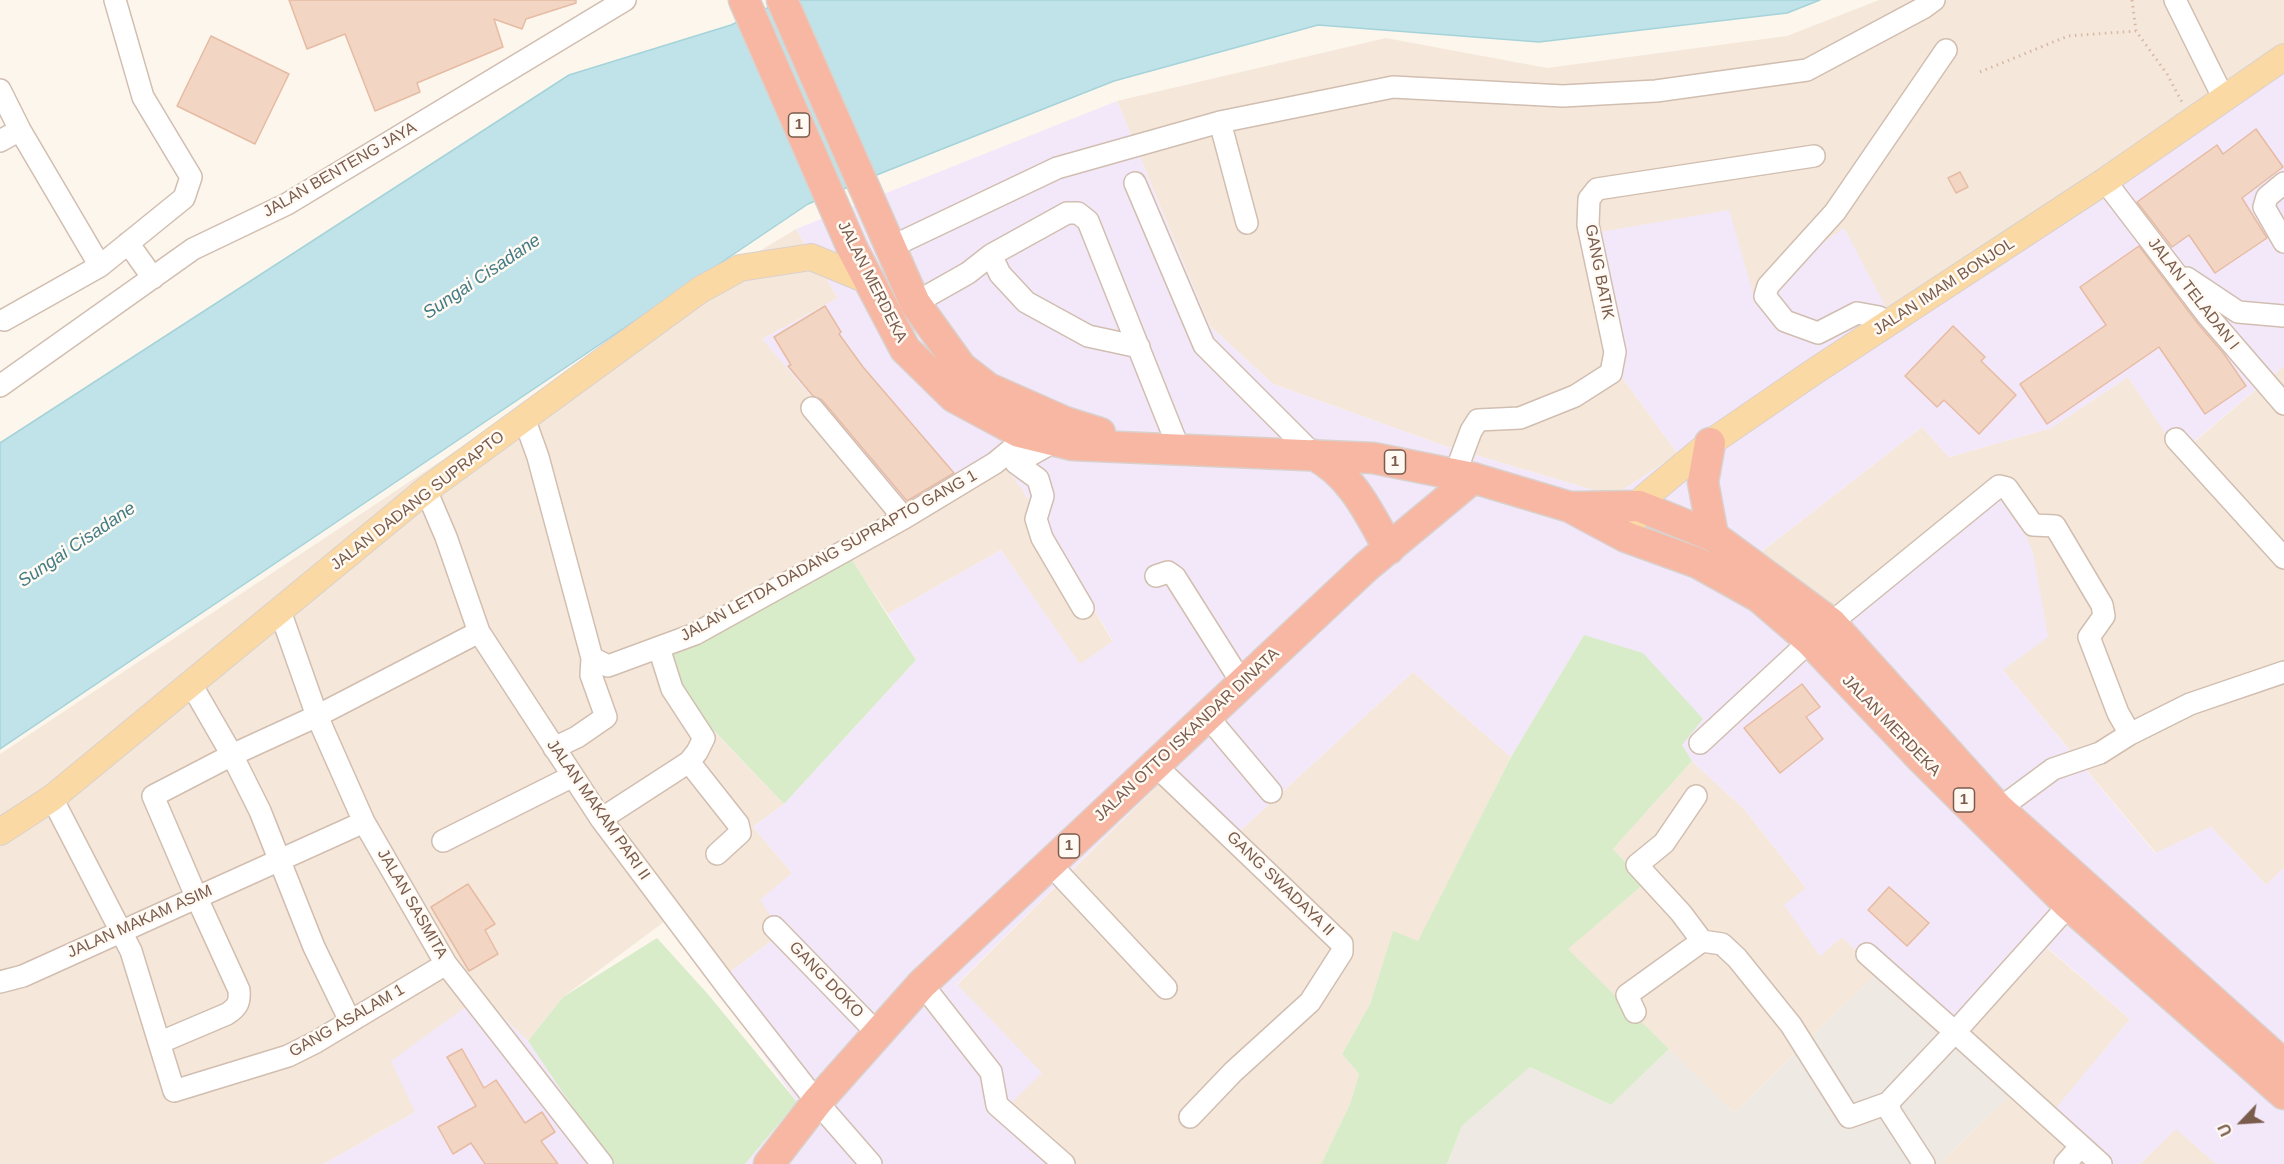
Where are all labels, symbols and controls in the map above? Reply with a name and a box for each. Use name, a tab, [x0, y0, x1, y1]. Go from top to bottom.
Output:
road number: 1	[788, 113, 810, 137]
street label: JALAN BENTENG JAYA	[260, 118, 420, 222]
street label: JALAN MERDEKA	[833, 218, 911, 346]
street label: GANG BATIK	[1580, 223, 1618, 321]
water label: Sungai Cisadane	[419, 230, 545, 324]
street label: JALAN IMAM BONJOL	[1870, 234, 2018, 340]
street label: JALAN TELADAN I	[2143, 234, 2243, 354]
street label: JALAN DADANG SUPRAPTO	[327, 427, 509, 575]
road number: 1	[1384, 450, 1406, 474]
street label: JALAN LETDA DADANG SUPRAPTO GANG 1	[678, 466, 980, 646]
water label: Sungai Cisadane	[14, 498, 140, 592]
street label: JALAN OTTO ISKANDAR DINATA	[1091, 644, 1283, 826]
street label: JALAN MERDEKA	[1838, 671, 1944, 781]
street label: JALAN MAKAM PARI II	[542, 736, 654, 884]
road number: 1	[1954, 788, 1974, 812]
street label: GANG SWADAYA II	[1222, 828, 1338, 940]
road number: 1	[1058, 834, 1080, 858]
street label: JALAN SASMITA	[373, 846, 451, 962]
street label: JALAN MAKAM ASIM	[65, 881, 215, 963]
street label: GANG DOKO	[785, 938, 867, 1022]
street label: GANG ASALAM 1	[286, 980, 408, 1062]
north arrow	[2212, 1092, 2272, 1152]
text: U	[2215, 1121, 2235, 1139]

